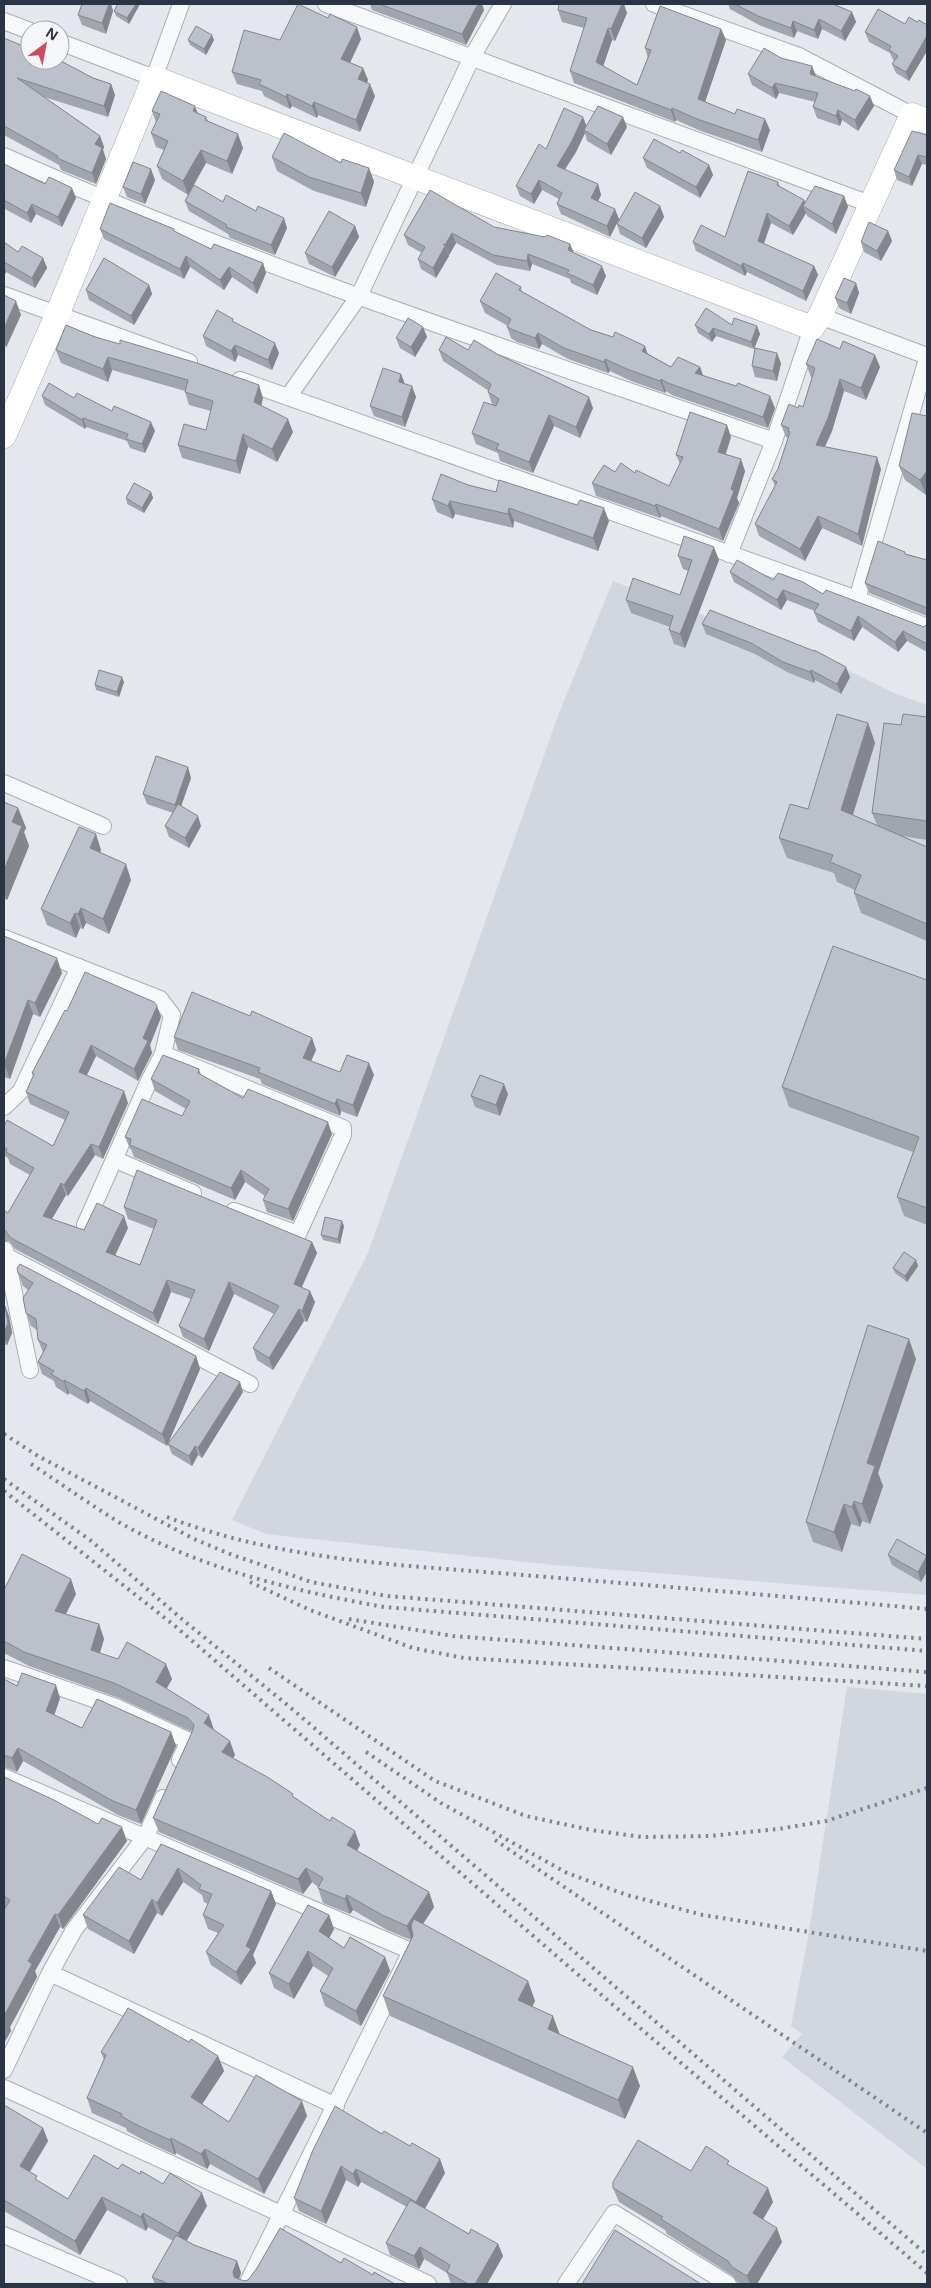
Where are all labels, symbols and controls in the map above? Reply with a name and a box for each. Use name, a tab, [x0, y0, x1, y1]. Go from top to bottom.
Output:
north arrow	[20, 20, 70, 70]
text: N	[42, 22, 62, 45]

